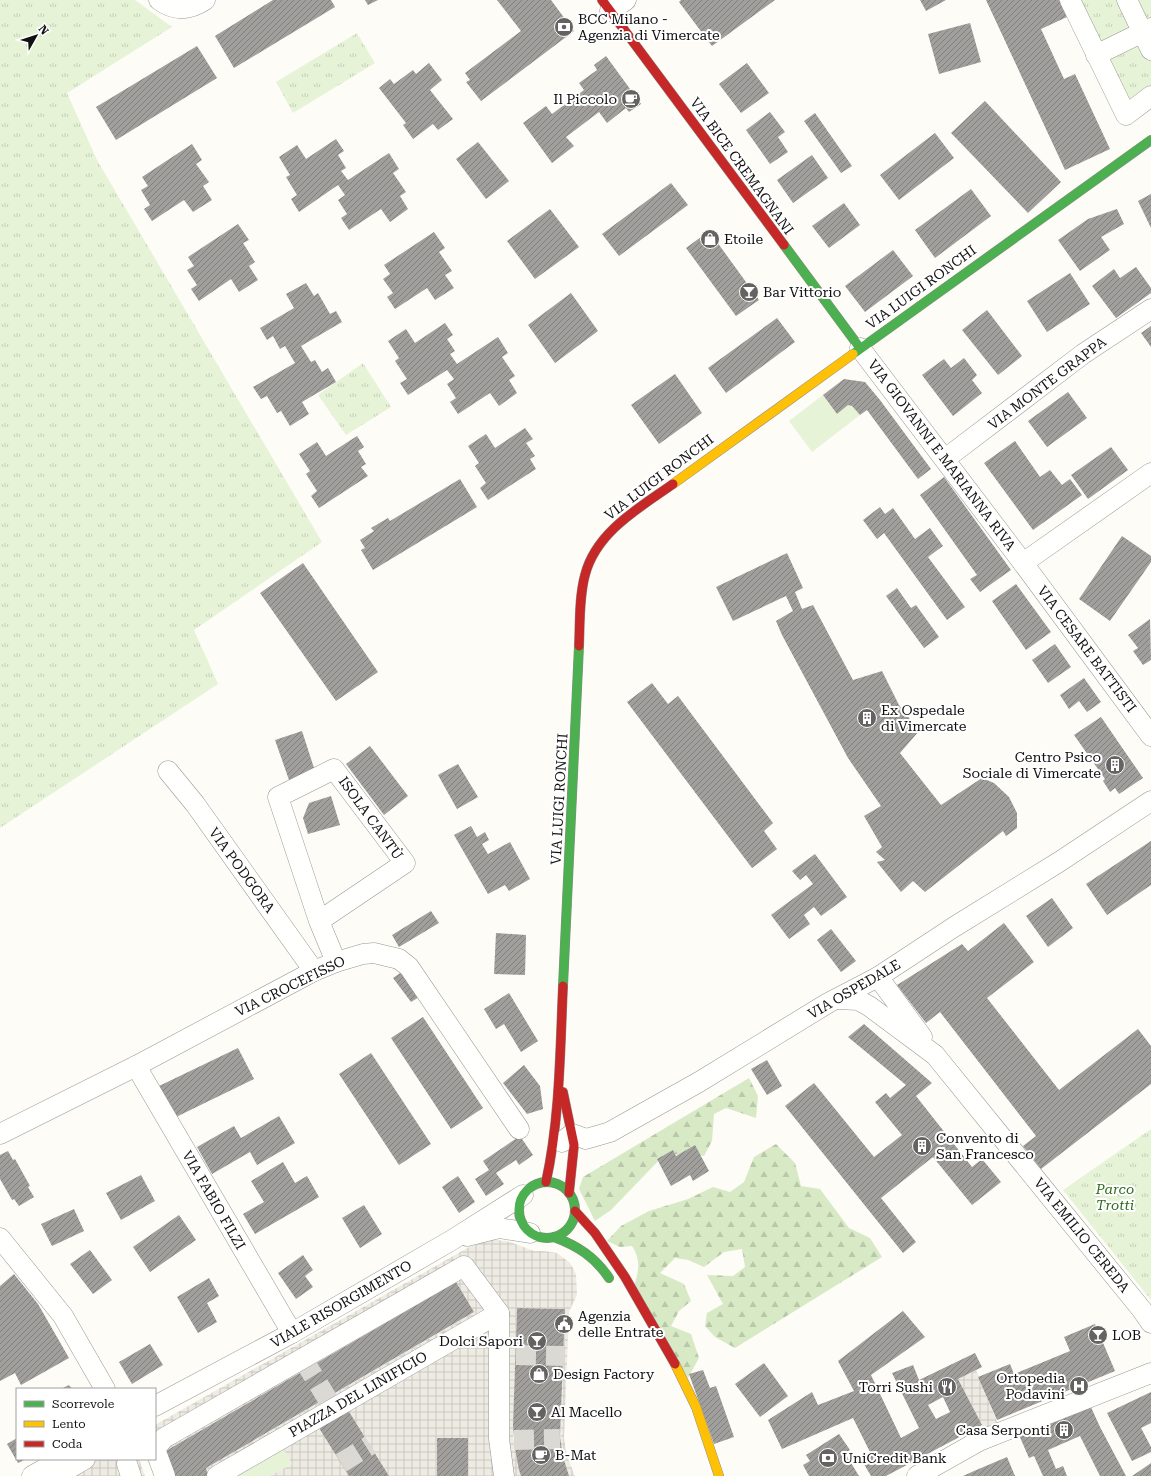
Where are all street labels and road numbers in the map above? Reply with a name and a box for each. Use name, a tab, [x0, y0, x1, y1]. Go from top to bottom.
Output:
street label: VIA BICE CREMAGNANI	[687, 94, 797, 238]
street label: VIA LUIGI RONCHI	[863, 242, 979, 332]
street label: VIA MONTE GRAPPA	[985, 333, 1109, 433]
street label: VIA GIOVANNI E MARIANNA RIVA	[865, 356, 1019, 554]
street label: VIA LUIGI RONCHI	[602, 431, 716, 523]
street label: VIA CESARE BATTISTI	[1034, 583, 1140, 715]
street label: VIA LUIGI RONCHI	[548, 733, 570, 865]
street label: ISOLA CANTÙ	[336, 773, 406, 863]
street label: VIA PODGORA	[206, 824, 278, 916]
street label: VIA CROCEFISSO	[233, 952, 347, 1020]
street label: VIA OSPEDALE	[805, 956, 903, 1022]
street label: VIA FABIO FILZI	[179, 1148, 249, 1252]
street label: VIA EMILIO CEREDA	[1031, 1175, 1133, 1296]
street label: VIALE RISORGIMENTO	[268, 1257, 414, 1351]
street label: PIAZZA DEL LINIFICIO	[286, 1348, 430, 1440]

